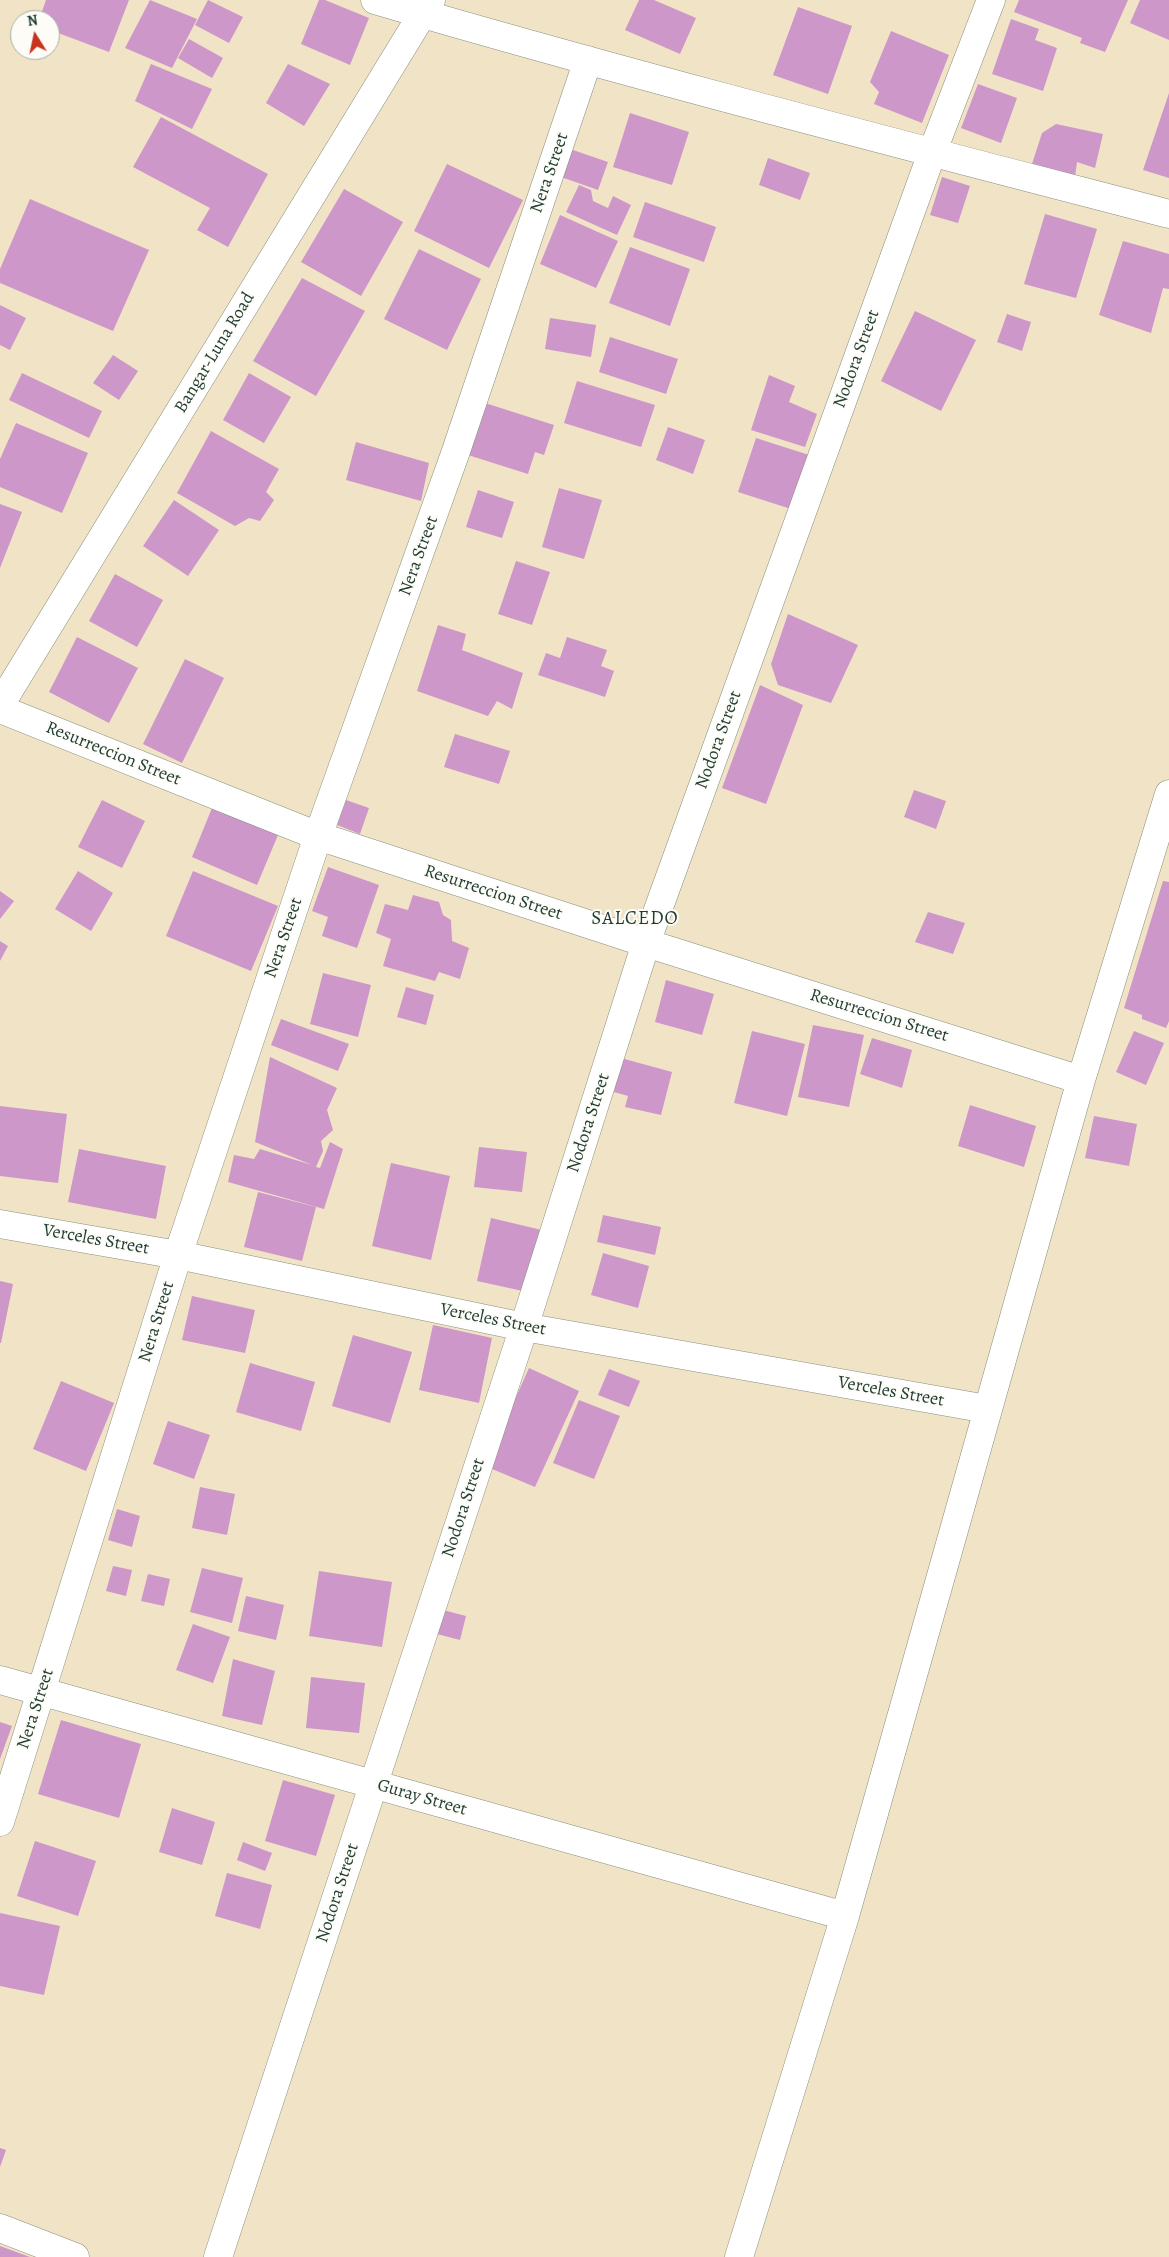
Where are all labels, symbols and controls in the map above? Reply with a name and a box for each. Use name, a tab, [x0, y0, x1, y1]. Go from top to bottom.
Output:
north arrow	[10, 10, 60, 60]
text: N	[26, 10, 39, 31]
street label: Nera Street	[526, 130, 574, 216]
street label: Bangar-Luna Road	[170, 289, 260, 417]
street label: Nodora Street	[829, 307, 885, 411]
street label: Nera Street	[395, 513, 443, 599]
street label: Nodora Street	[691, 688, 747, 792]
street label: Resurreccion Street	[42, 717, 184, 791]
street label: Resurreccion Street	[421, 860, 565, 926]
street label: Nera Street	[260, 895, 308, 981]
district label: SALCEDO	[590, 908, 680, 930]
street label: Resurreccion Street	[807, 985, 951, 1047]
street label: Nodora Street	[563, 1071, 615, 1175]
street label: Verceles Street	[41, 1220, 151, 1260]
street label: Nera Street	[134, 1279, 180, 1365]
street label: Verceles Street	[438, 1299, 548, 1341]
street label: Verceles Street	[836, 1372, 946, 1412]
street label: Nodora Street	[438, 1456, 490, 1560]
street label: Nera Street	[13, 1666, 59, 1752]
street label: Guray Street	[375, 1775, 469, 1821]
street label: Nodora Street	[312, 1841, 364, 1945]

